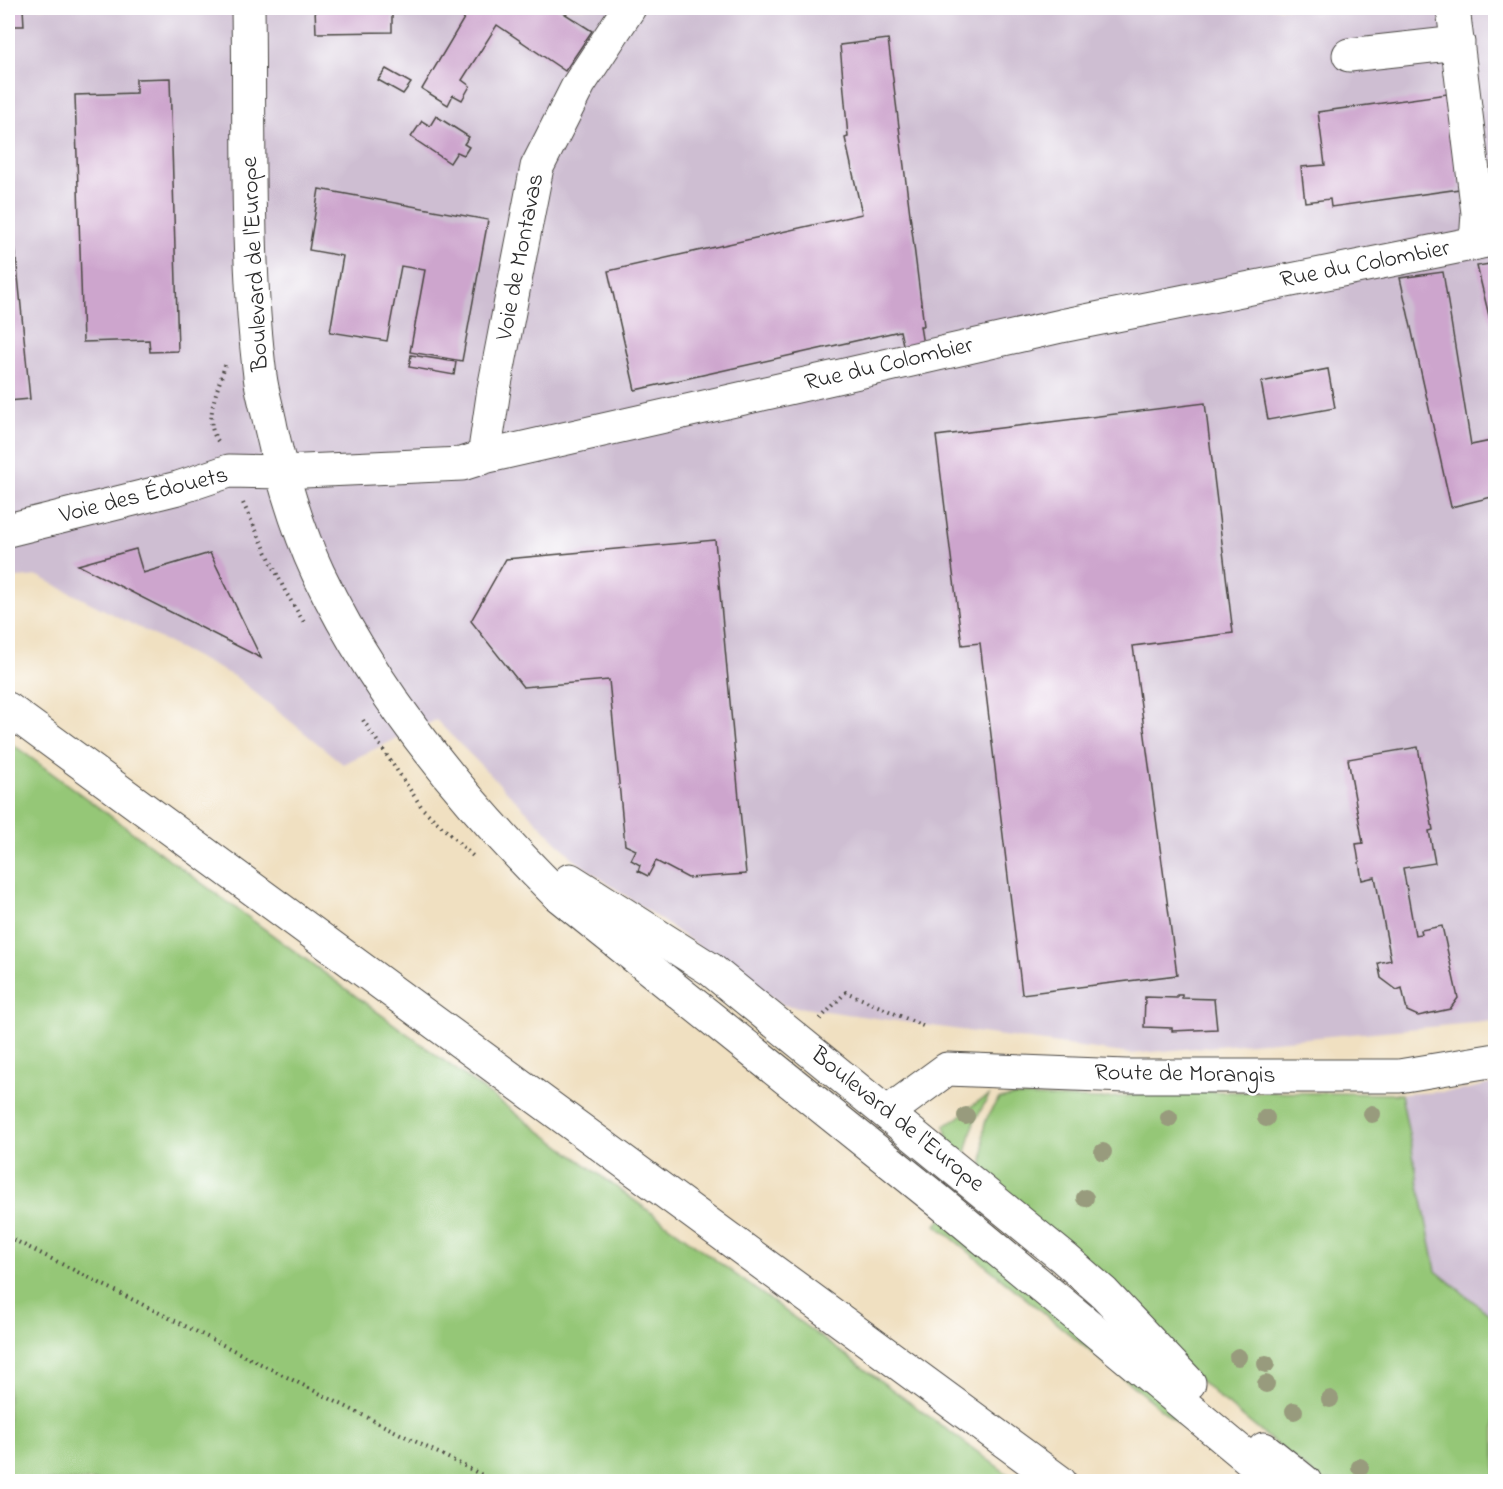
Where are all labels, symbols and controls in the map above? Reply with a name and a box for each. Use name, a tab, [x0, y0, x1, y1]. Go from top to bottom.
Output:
street label: Boulevard de l'Europe	[233, 156, 279, 373]
street label: Voie de Montavas	[487, 171, 554, 344]
street label: Rue du Colombier	[1277, 231, 1453, 299]
street label: Rue du Colombier	[801, 328, 977, 401]
street label: Voie des Édouets	[55, 458, 232, 534]
street label: Boulevard de l'Europe	[802, 1038, 992, 1201]
street label: Route de Morangis	[1094, 1056, 1276, 1094]

